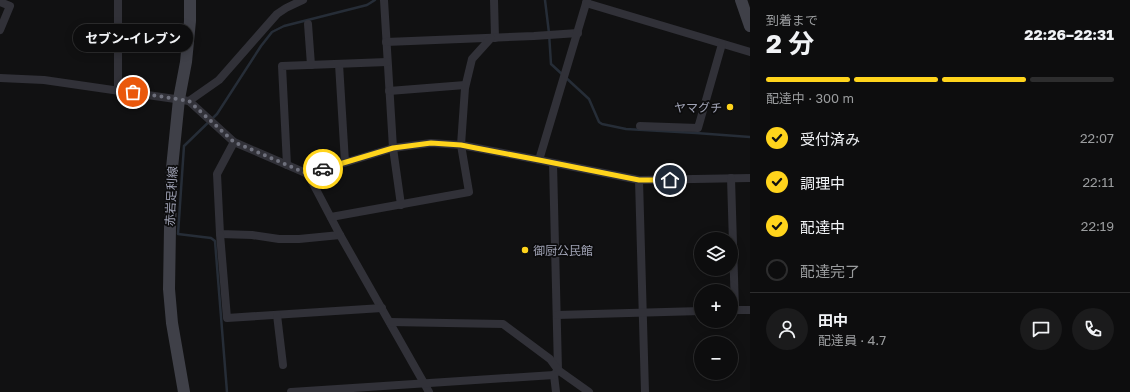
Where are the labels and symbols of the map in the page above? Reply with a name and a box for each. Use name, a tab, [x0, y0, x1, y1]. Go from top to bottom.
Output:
callout: セブン-イレブン	[73, 24, 193, 52]
pin	[116, 75, 150, 109]
place label: ヤマグチ	[674, 100, 722, 115]
marker: ヤマグチ	[725, 102, 735, 112]
courier	[303, 149, 343, 189]
pin	[653, 163, 687, 197]
street label: 赤岩足利線	[162, 166, 180, 226]
place label: 御厨公民館	[533, 243, 593, 258]
marker: 御厨公民館	[520, 245, 530, 255]

